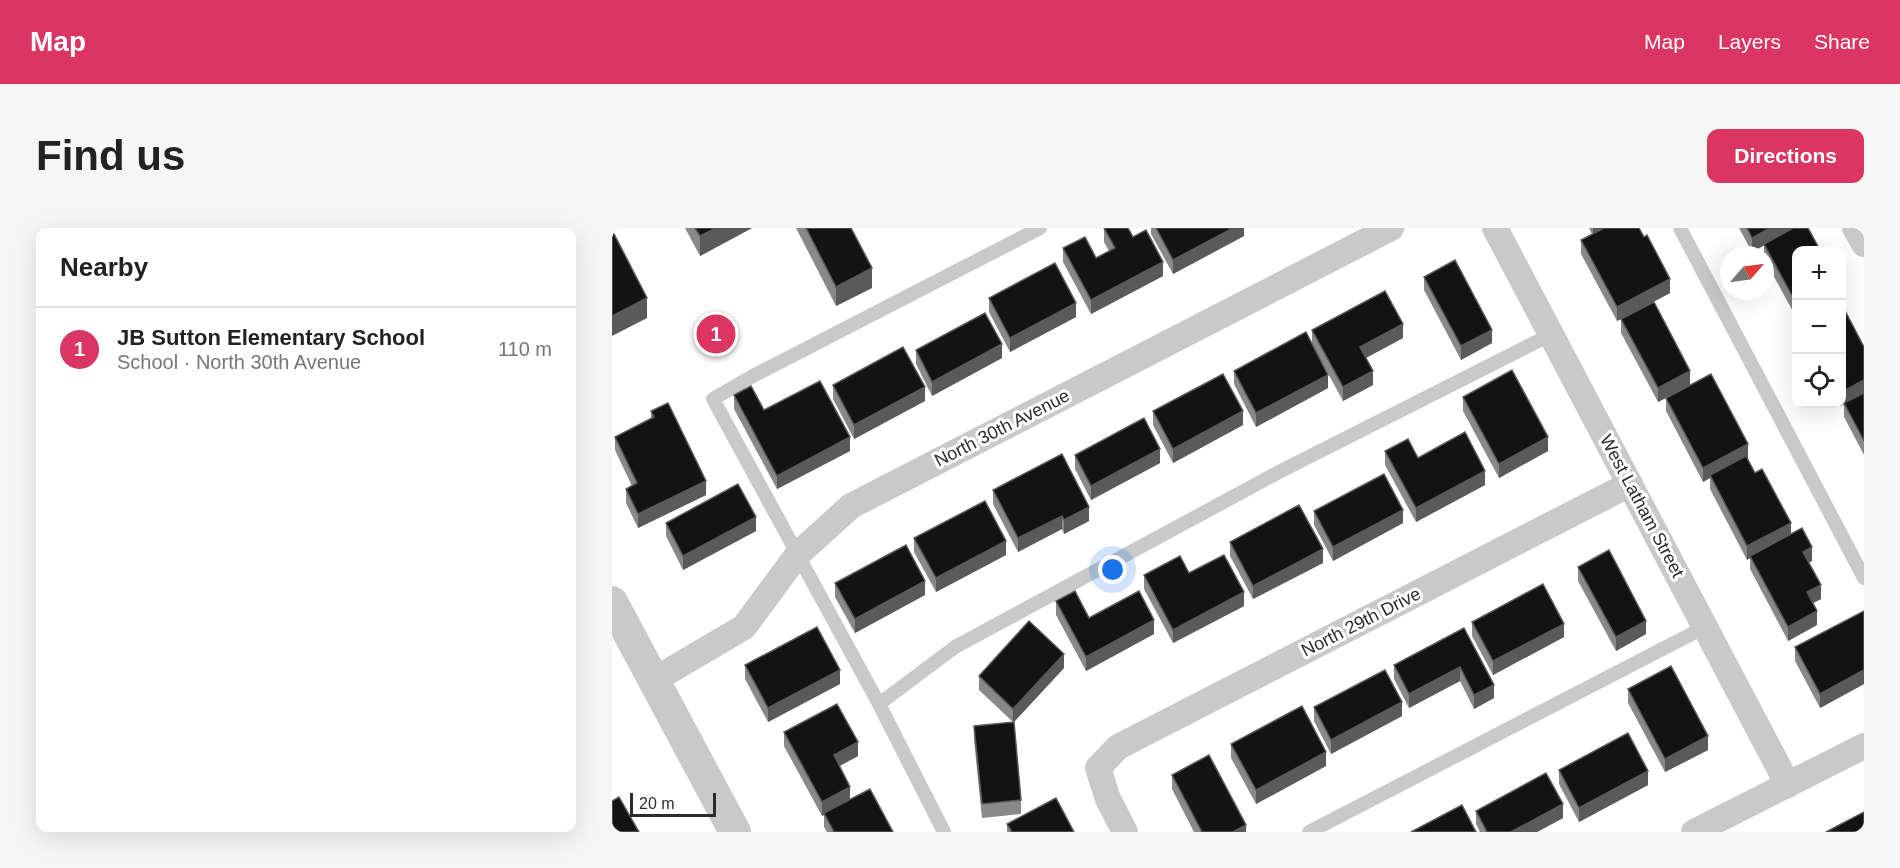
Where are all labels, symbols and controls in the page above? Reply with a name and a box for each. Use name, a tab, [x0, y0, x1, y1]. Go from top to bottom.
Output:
text: Map	[30, 26, 86, 57]
text: Map	[1644, 30, 1685, 53]
text: Layers	[1718, 30, 1781, 53]
text: Share	[1814, 30, 1870, 53]
button: Directions	[1707, 129, 1864, 183]
text: Find us	[36, 132, 185, 179]
north arrow	[1720, 246, 1774, 300]
map controls	[1792, 246, 1846, 408]
button: +	[1792, 246, 1846, 300]
text: Nearby	[60, 252, 148, 282]
button: −	[1792, 300, 1846, 354]
pin: 1	[696, 312, 736, 356]
text: JB Sutton Elementary School	[117, 325, 425, 350]
text: 1	[74, 338, 85, 360]
text: 110 m	[498, 338, 552, 360]
text: School · North 30th Avenue	[117, 351, 361, 373]
button: locate	[1792, 354, 1846, 408]
street label: North 30th Avenue	[931, 385, 1073, 471]
street label: West Latham Street	[1596, 431, 1688, 581]
your location	[1098, 555, 1127, 584]
street label: North 29th Drive	[1298, 583, 1424, 661]
scale bar	[630, 790, 716, 818]
text: 20 m	[639, 795, 675, 812]

